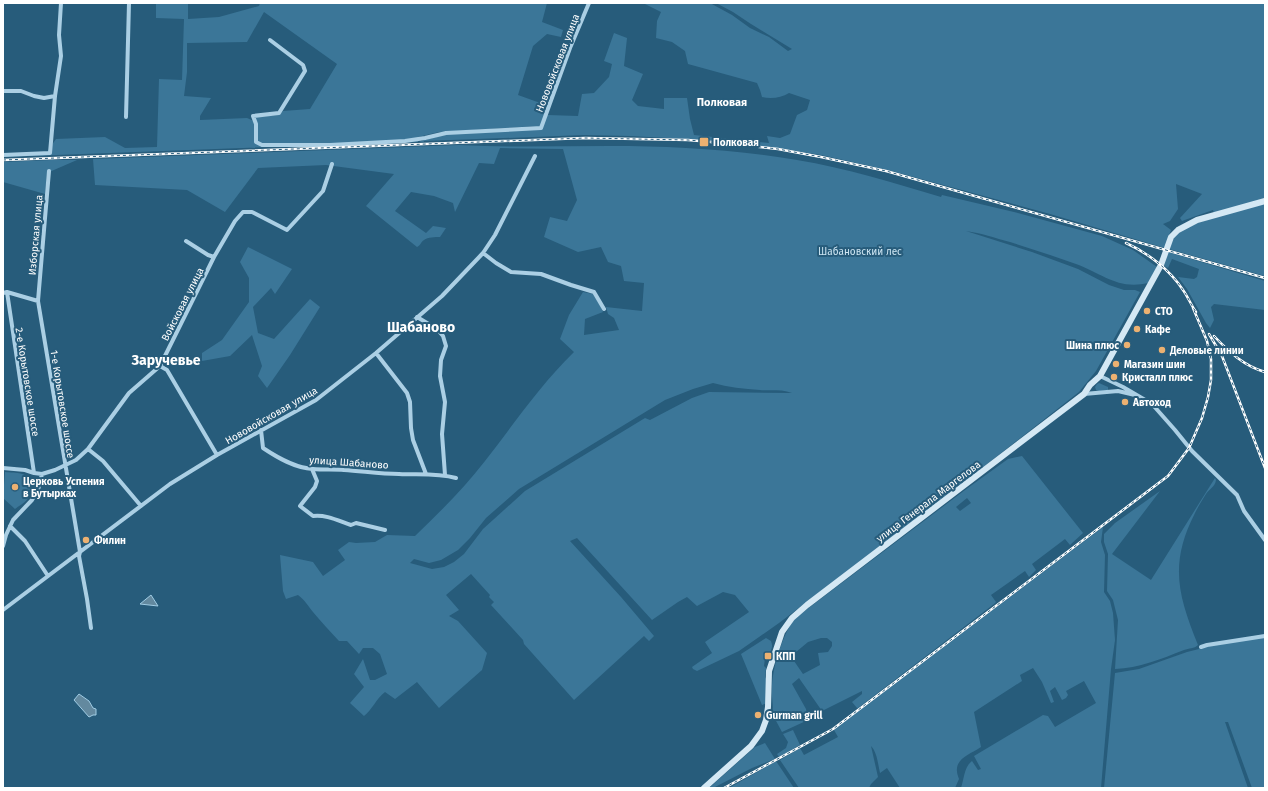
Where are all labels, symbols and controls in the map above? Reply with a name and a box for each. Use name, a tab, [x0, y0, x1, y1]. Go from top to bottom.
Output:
street label: Нововойсковая улица	[534, 13, 582, 114]
district label: Полковая	[697, 96, 747, 109]
marker: Полковая	[698, 136, 710, 148]
place label: Полковая	[713, 137, 759, 149]
street label: Изборская улица	[27, 194, 45, 276]
park label: Шабановский лес	[818, 246, 902, 258]
street label: Войсковая улица	[159, 266, 207, 343]
marker: СТО	[1142, 306, 1152, 316]
place label: СТО	[1155, 306, 1173, 318]
district label: Шабаново	[387, 319, 455, 336]
marker: Кафе	[1132, 324, 1142, 334]
place label: Кафе	[1145, 324, 1171, 336]
street label: 2-е Корытовское шоссе	[12, 327, 42, 437]
place label: Шина плюс	[1066, 340, 1119, 352]
marker: Шина плюс	[1122, 340, 1132, 350]
marker: Деловые линии	[1157, 345, 1167, 355]
place label: Деловые линии	[1169, 345, 1244, 357]
street label: 1-е Корытовское шоссе	[48, 349, 76, 459]
district label: Заручевье	[130, 352, 201, 369]
marker: Магазин шин	[1111, 359, 1121, 369]
place label: Магазин шин	[1124, 359, 1186, 371]
marker: Кристалл плюс	[1109, 372, 1119, 382]
place label: Кристалл плюс	[1122, 372, 1193, 384]
street label: Нововойсковая улица	[223, 385, 320, 447]
marker: Автоход	[1120, 397, 1130, 407]
place label: Автоход	[1132, 397, 1171, 409]
street label: улица Шабаново	[309, 454, 389, 472]
street label: улица Генерала Маргелова	[874, 459, 983, 545]
place label: Церковь Успения в Бутырках	[23, 476, 105, 500]
marker: Церковь Успения в Бутырках	[10, 482, 20, 492]
marker: Филин	[81, 535, 91, 545]
place label: Филин	[94, 535, 126, 547]
marker: КПП	[763, 651, 773, 661]
place label: КПП	[776, 651, 796, 663]
marker: Gurman grill	[753, 710, 763, 720]
place label: Gurman grill	[766, 710, 823, 722]

